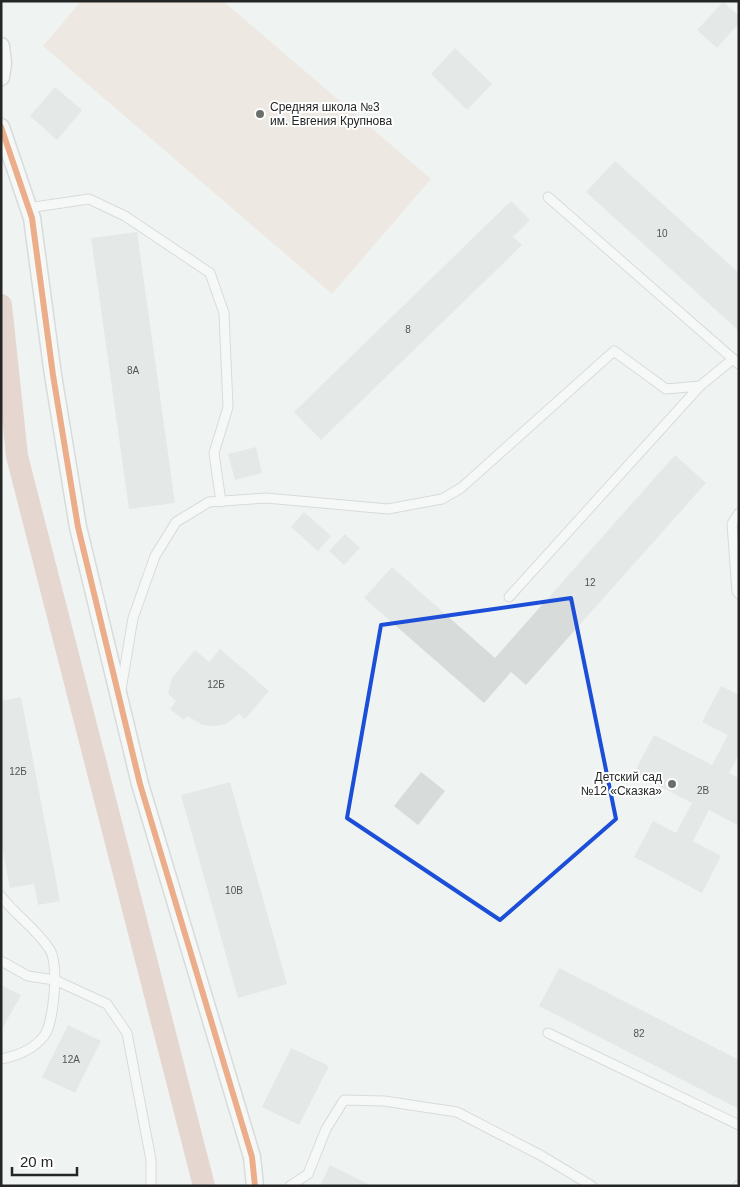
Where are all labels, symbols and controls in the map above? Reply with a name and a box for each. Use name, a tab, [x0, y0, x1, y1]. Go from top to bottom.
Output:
place label: Средняя школа №3 им. Евгения Крупнова	[270, 100, 393, 128]
marker: Средняя школа №3 им. Евгения Крупнова	[254, 108, 266, 120]
house number: 10	[656, 228, 668, 239]
house number: 8	[405, 324, 411, 335]
house number: 8А	[127, 365, 139, 376]
house number: 12	[584, 577, 596, 588]
house number: 12Б	[207, 679, 225, 690]
house number: 12Б	[9, 766, 27, 777]
place label: Детский сад №12 «Сказка»	[581, 770, 662, 798]
marker: Детский сад №12 «Сказка»	[666, 778, 678, 790]
house number: 2В	[697, 785, 709, 796]
house number: 10В	[225, 885, 243, 896]
house number: 82	[633, 1028, 645, 1039]
house number: 12А	[62, 1054, 80, 1065]
scale bar	[12, 1144, 78, 1176]
text: 20 m	[20, 1153, 53, 1170]

